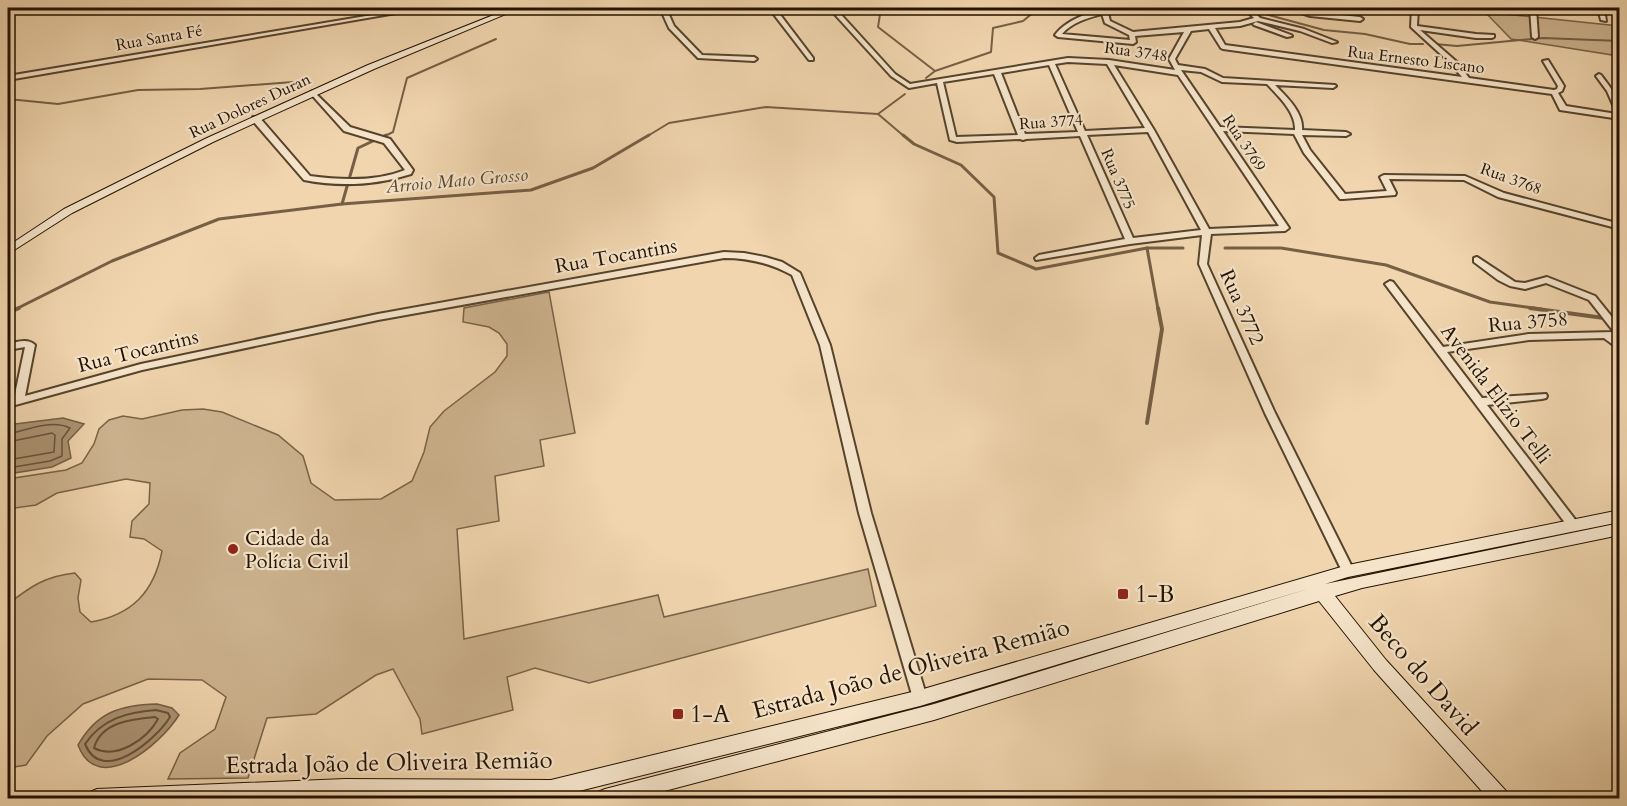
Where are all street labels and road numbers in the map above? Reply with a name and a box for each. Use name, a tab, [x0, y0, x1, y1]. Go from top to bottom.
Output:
street label: Rua Santa Fé	[114, 20, 204, 56]
street label: Rua 3748	[1103, 37, 1169, 67]
street label: Rua Ernesto Liscano	[1346, 41, 1486, 79]
street label: Rua Dolores Duran	[186, 68, 314, 144]
street label: Rua 3774	[1018, 109, 1084, 135]
street label: Rua 3769	[1217, 110, 1271, 176]
street label: Rua 3775	[1095, 145, 1141, 213]
street label: Rua 3768	[1477, 158, 1545, 200]
street label: Rua Tocantins	[553, 232, 679, 280]
street label: Rua 3772	[1213, 265, 1271, 349]
street label: Rua 3758	[1487, 305, 1569, 339]
street label: Avenida Elizio Telli	[1435, 319, 1558, 470]
street label: Rua Tocantins	[75, 323, 201, 379]
street label: Beco do David	[1361, 607, 1485, 743]
street label: Estrada João de Oliveira Remião	[749, 611, 1073, 727]
street label: Estrada João de Oliveira Remião	[225, 744, 553, 782]

